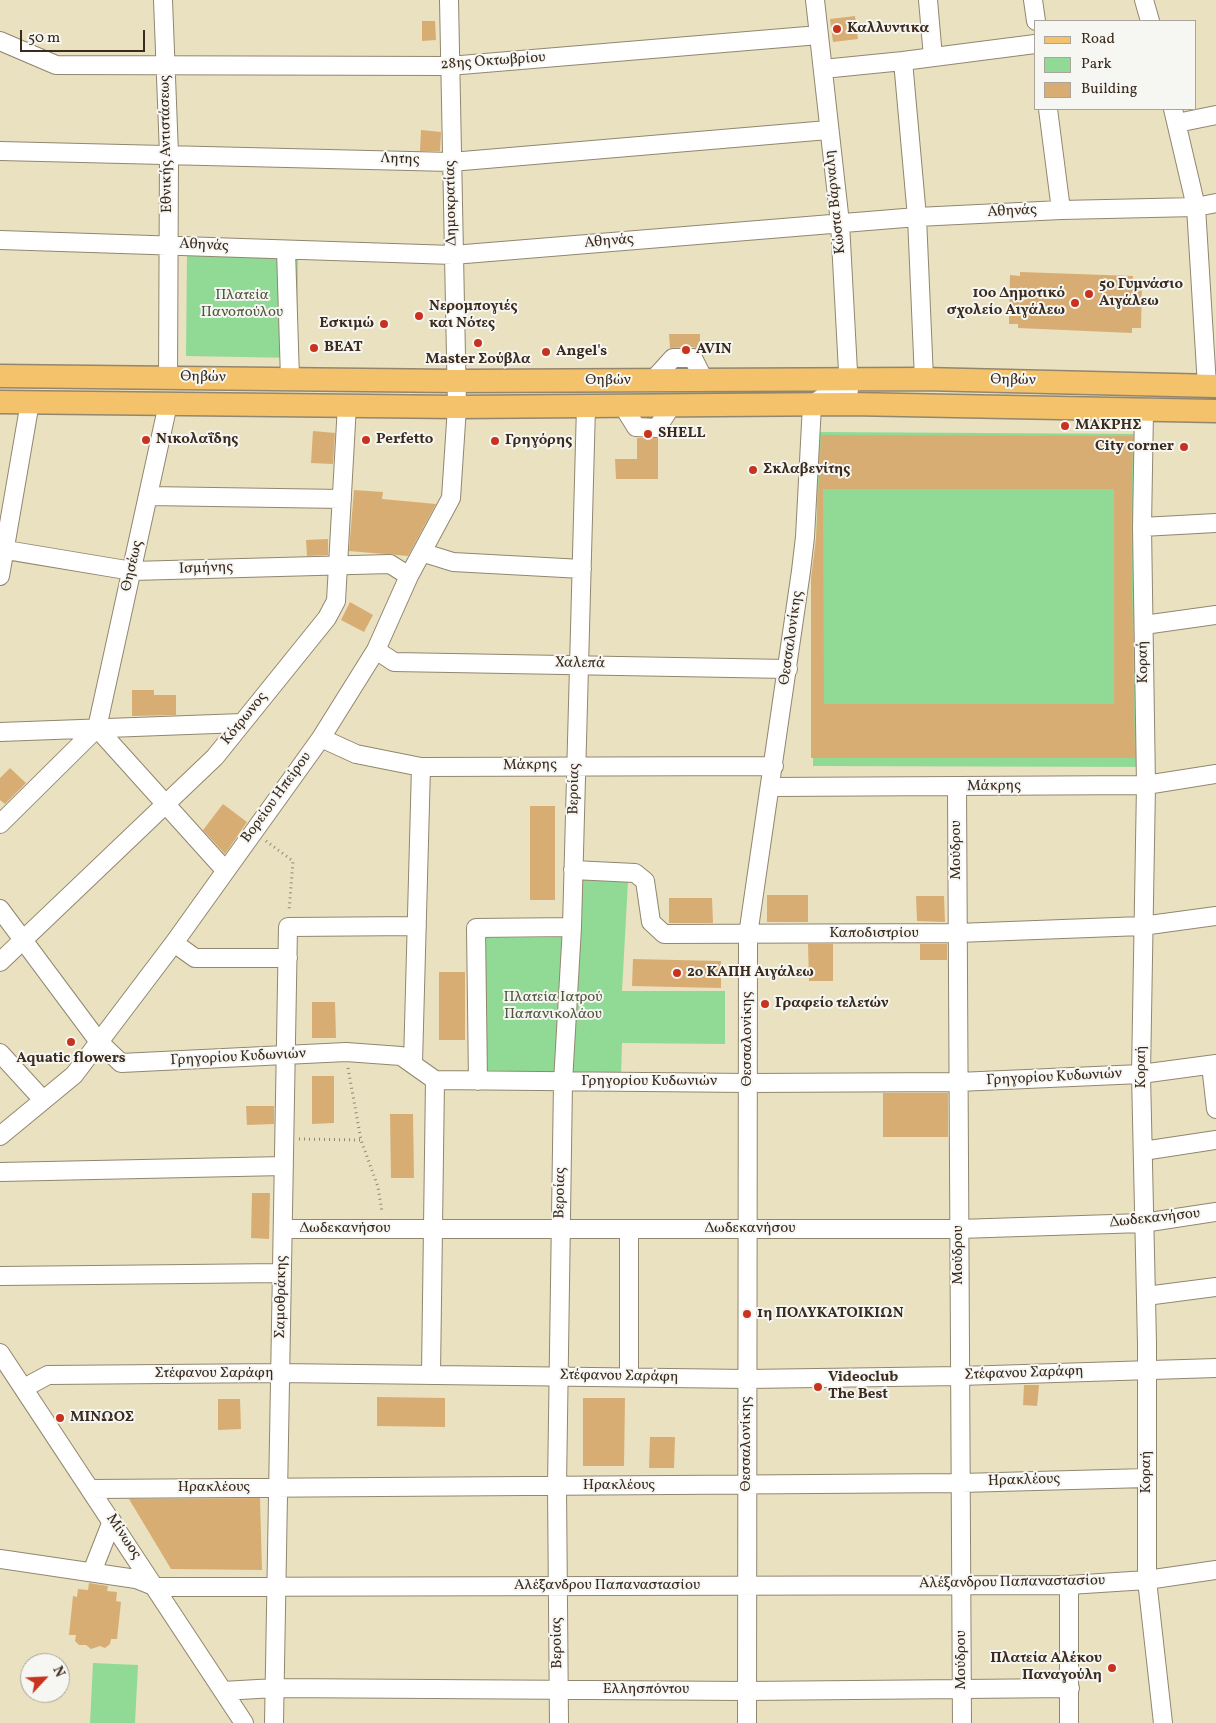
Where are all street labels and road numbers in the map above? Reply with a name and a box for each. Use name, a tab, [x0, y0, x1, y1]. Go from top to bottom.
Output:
street label: 28ης Οκτωβρίου	[440, 49, 546, 75]
street label: Εθνικής Αντιστάσεως	[157, 75, 177, 213]
street label: Κώστα Βάρναλη	[822, 149, 850, 255]
street label: Λητης	[380, 150, 420, 170]
street label: Δημοκρατίας	[442, 160, 462, 246]
street label: Αθηνάς	[987, 202, 1037, 222]
street label: Αθηνάς	[584, 231, 634, 253]
street label: Αθηνάς	[179, 236, 229, 256]
street label: Θηβών	[180, 369, 226, 387]
street label: Θηβών	[585, 372, 631, 390]
street label: Θηβών	[990, 372, 1036, 390]
street label: Θησέως	[118, 539, 148, 593]
street label: Ισμήνης	[179, 559, 233, 579]
street label: Θεσσαλονίκης	[776, 590, 808, 686]
street label: Κοραή	[1135, 640, 1153, 684]
street label: Χαλεπά	[555, 655, 605, 673]
street label: Κότρωνος	[218, 689, 272, 749]
street label: Βορείου Ηπείρου	[238, 749, 316, 847]
street label: Μάκρης	[503, 757, 557, 775]
street label: Βεροίας	[566, 763, 584, 815]
street label: Μάκρης	[967, 778, 1021, 796]
street label: Μούδρου	[948, 820, 966, 880]
street label: Καποδιστρίου	[829, 925, 919, 943]
street label: Θεσσαλονίκης	[739, 991, 757, 1087]
street label: Γρηγορίου Κυδωνιών	[170, 1045, 306, 1071]
street label: Κοραή	[1133, 1046, 1151, 1088]
street label: Γρηγορίου Κυδωνιών	[986, 1065, 1122, 1091]
street label: Γρηγορίου Κυδωνιών	[581, 1073, 717, 1091]
street label: Βεροίας	[552, 1167, 570, 1219]
street label: Δωδεκανήσου	[1109, 1205, 1201, 1233]
street label: Δωδεκανήσου	[300, 1220, 390, 1238]
street label: Δωδεκανήσου	[705, 1220, 795, 1238]
street label: Μούδρου	[950, 1225, 968, 1285]
street label: Σαμοθράκης	[272, 1255, 292, 1339]
street label: Στέφανου Σαράφη	[964, 1363, 1084, 1385]
street label: Στέφανου Σαράφη	[154, 1365, 274, 1383]
street label: Στέφανου Σαράφη	[559, 1367, 679, 1387]
street label: Θεσσαλονίκης	[738, 1396, 756, 1492]
street label: Κοραή	[1138, 1451, 1156, 1493]
street label: Ηρακλέους	[988, 1471, 1060, 1491]
street label: Ηρακλέους	[583, 1477, 655, 1495]
street label: Ηρακλέους	[178, 1479, 250, 1497]
street label: Μίνωος	[101, 1511, 145, 1563]
street label: Αλέξανδρου Παπαναστασίου	[919, 1572, 1105, 1594]
street label: Αλέξανδρου Παπαναστασίου	[514, 1577, 700, 1595]
street label: Βεροίας	[549, 1617, 567, 1669]
street label: Μούδρου	[953, 1630, 971, 1690]
street label: Ελλησπόντου	[603, 1681, 689, 1699]

